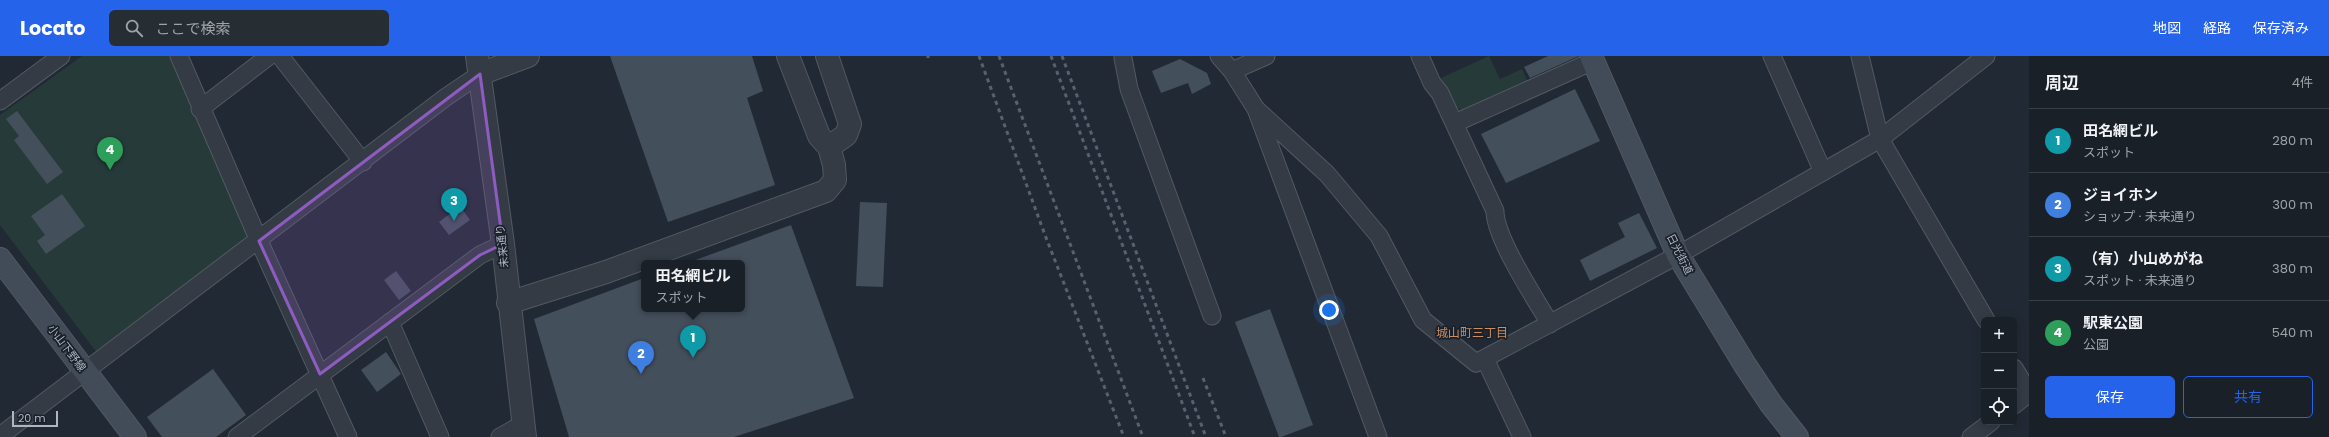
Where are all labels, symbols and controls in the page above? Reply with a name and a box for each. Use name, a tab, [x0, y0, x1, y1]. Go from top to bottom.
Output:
search box	[109, 10, 389, 46]
text: Locato	[20, 15, 85, 42]
icon: search	[123, 17, 145, 39]
text: ここで検索	[155, 18, 230, 39]
text: 地図	[2153, 18, 2181, 38]
text: 経路	[2203, 18, 2231, 38]
text: 保存済み	[2253, 18, 2309, 38]
text: 周辺	[2045, 71, 2079, 95]
text: 4件	[2292, 73, 2313, 92]
text: 田名網ビル	[2083, 120, 2158, 141]
text: 1	[2056, 131, 2060, 150]
text: 280 m	[2272, 131, 2313, 150]
pin: 4	[97, 137, 123, 170]
text: スポット	[2083, 143, 2135, 162]
text: ジョイホン	[2083, 184, 2158, 205]
pin: 3	[441, 188, 467, 221]
text: 2	[2054, 195, 2062, 214]
text: 300 m	[2272, 195, 2313, 214]
text: ショップ · 未来通り	[2083, 207, 2197, 226]
street label: 未来通り	[492, 223, 512, 269]
street label: 日光街道	[1663, 231, 1697, 277]
text: （有）小山めがね	[2083, 248, 2203, 269]
text: 3	[2054, 259, 2062, 278]
text: 380 m	[2272, 259, 2313, 278]
popup	[641, 260, 745, 312]
text: 田名網ビル	[655, 265, 731, 286]
text: スポット · 未来通り	[2083, 271, 2197, 290]
text: スポット	[655, 288, 708, 307]
your location	[1319, 300, 1339, 320]
text: 駅東公園	[2083, 312, 2143, 333]
map controls	[1981, 317, 2017, 425]
button: +	[1981, 317, 2017, 353]
street label: 小山下野線	[44, 321, 90, 375]
text: 4	[2054, 323, 2062, 342]
text: 540 m	[2272, 323, 2313, 342]
district label: 城山町三丁目	[1436, 324, 1508, 341]
pin: 1	[680, 325, 706, 358]
text: 公園	[2083, 335, 2109, 354]
pin: 2	[628, 341, 654, 374]
button: −	[1981, 353, 2017, 389]
button: 保存	[2045, 376, 2175, 418]
button: 共有	[2183, 376, 2313, 418]
button: locate	[1981, 389, 2017, 425]
scale bar	[12, 409, 58, 428]
text: 20 m	[18, 410, 46, 426]

